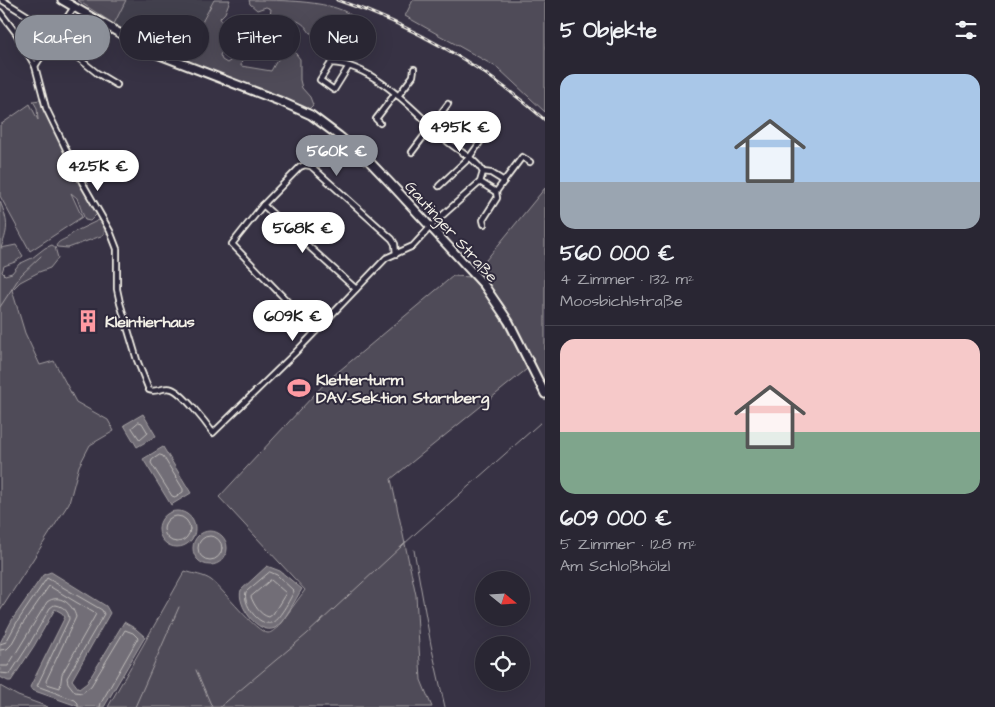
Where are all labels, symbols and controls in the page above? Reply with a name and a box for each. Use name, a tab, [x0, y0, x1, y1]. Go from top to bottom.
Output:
chip: Kaufen	[15, 15, 110, 60]
chip: Mieten	[120, 15, 209, 60]
chip: Filter	[219, 15, 300, 60]
chip: Neu	[310, 15, 376, 60]
text: 5 Objekte	[560, 16, 657, 45]
icon: filters	[952, 16, 980, 44]
icon: home	[725, 106, 815, 196]
pin: 495K €	[419, 110, 501, 153]
text: 495K €	[430, 116, 490, 138]
pin: 560K €	[296, 134, 378, 177]
text: 560K €	[307, 140, 367, 162]
pin: 425K €	[57, 150, 139, 192]
text: 425K €	[68, 155, 128, 177]
street label: Gautinger Straße	[399, 176, 503, 288]
pin: 568K €	[262, 212, 344, 254]
text: 568K €	[273, 217, 333, 239]
text: 560 000 €	[560, 239, 675, 268]
text: 4 Zimmer · 132 m²	[560, 268, 694, 290]
text: Moosbichlstraße	[560, 290, 683, 312]
pin: 609K €	[252, 300, 334, 342]
text: 609K €	[264, 305, 322, 327]
building icon: Kleintierhaus	[75, 308, 101, 334]
place label: Kleintierhaus	[105, 311, 195, 333]
place label: Kletterturm DAV-Sektion Starnberg	[316, 369, 490, 411]
icon: home	[725, 372, 815, 462]
sports icon: Kletterturm DAV-Sektion Starnberg	[286, 375, 312, 401]
text: 609 000 €	[560, 504, 672, 533]
text: 5 Zimmer · 128 m²	[560, 533, 697, 555]
text: Am Schloßhölzl	[560, 555, 670, 577]
north arrow	[475, 571, 530, 626]
map controls	[475, 571, 530, 691]
button: locate	[475, 636, 530, 691]

